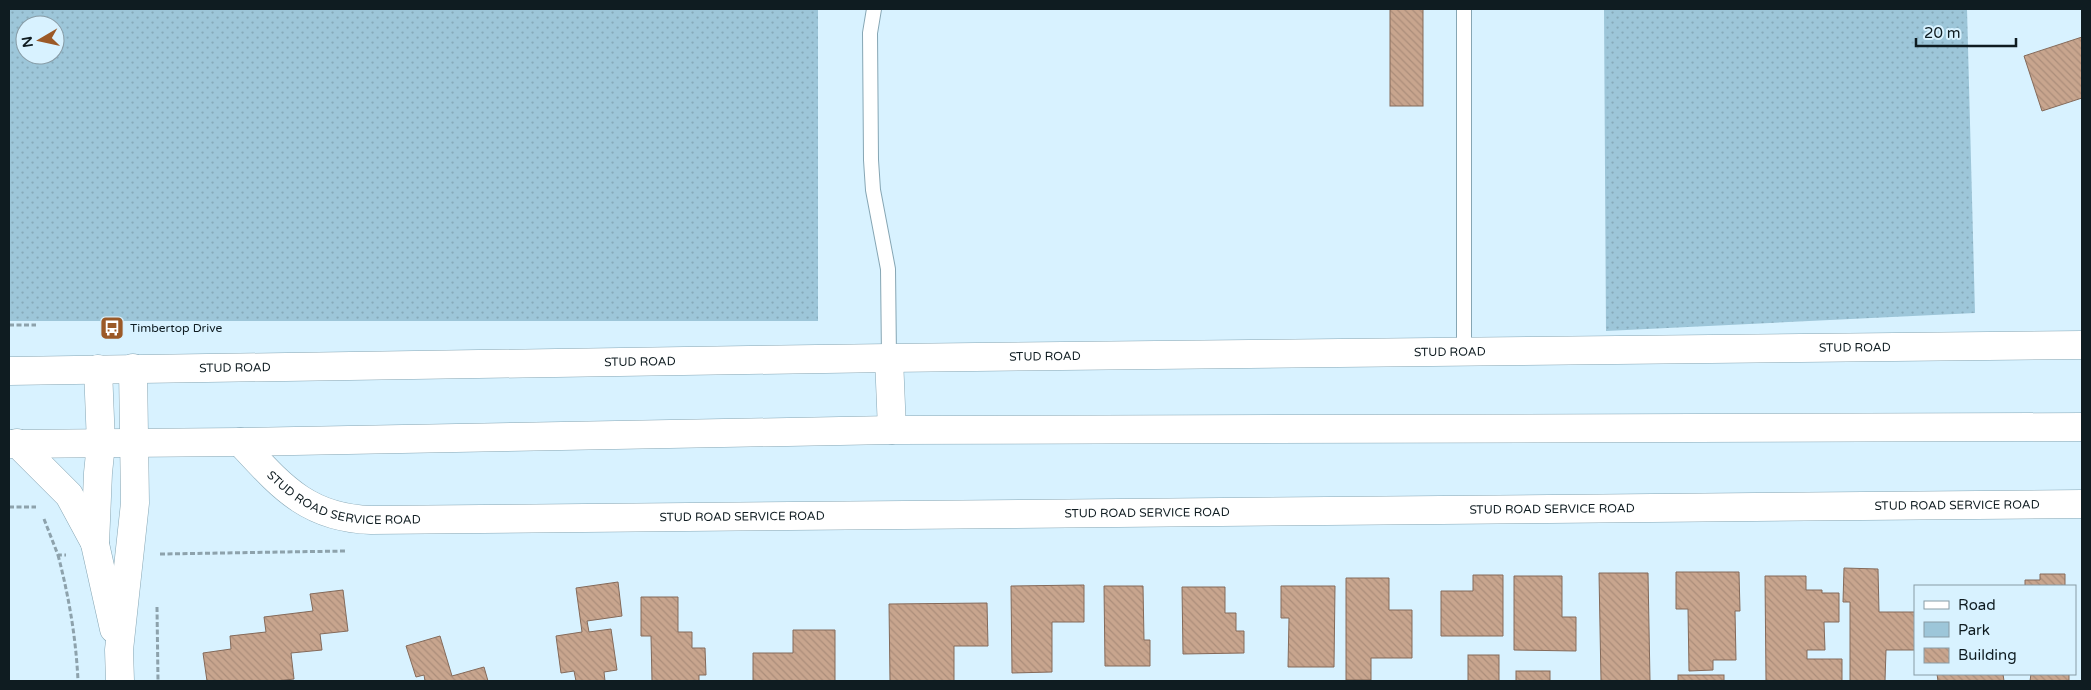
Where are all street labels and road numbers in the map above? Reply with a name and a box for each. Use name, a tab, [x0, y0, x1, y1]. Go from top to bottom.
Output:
street label: STUD ROAD	[1819, 340, 1891, 355]
street label: STUD ROAD	[1414, 344, 1486, 359]
street label: STUD ROAD	[1009, 349, 1081, 364]
street label: STUD ROAD	[604, 354, 676, 369]
street label: STUD ROAD	[199, 360, 271, 375]
street label: STUD ROAD SERVICE ROAD	[264, 468, 421, 527]
street label: STUD ROAD SERVICE ROAD	[1874, 497, 2040, 513]
street label: STUD ROAD SERVICE ROAD	[1469, 501, 1635, 517]
street label: STUD ROAD SERVICE ROAD	[1064, 505, 1230, 521]
street label: STUD ROAD SERVICE ROAD	[659, 509, 825, 524]

